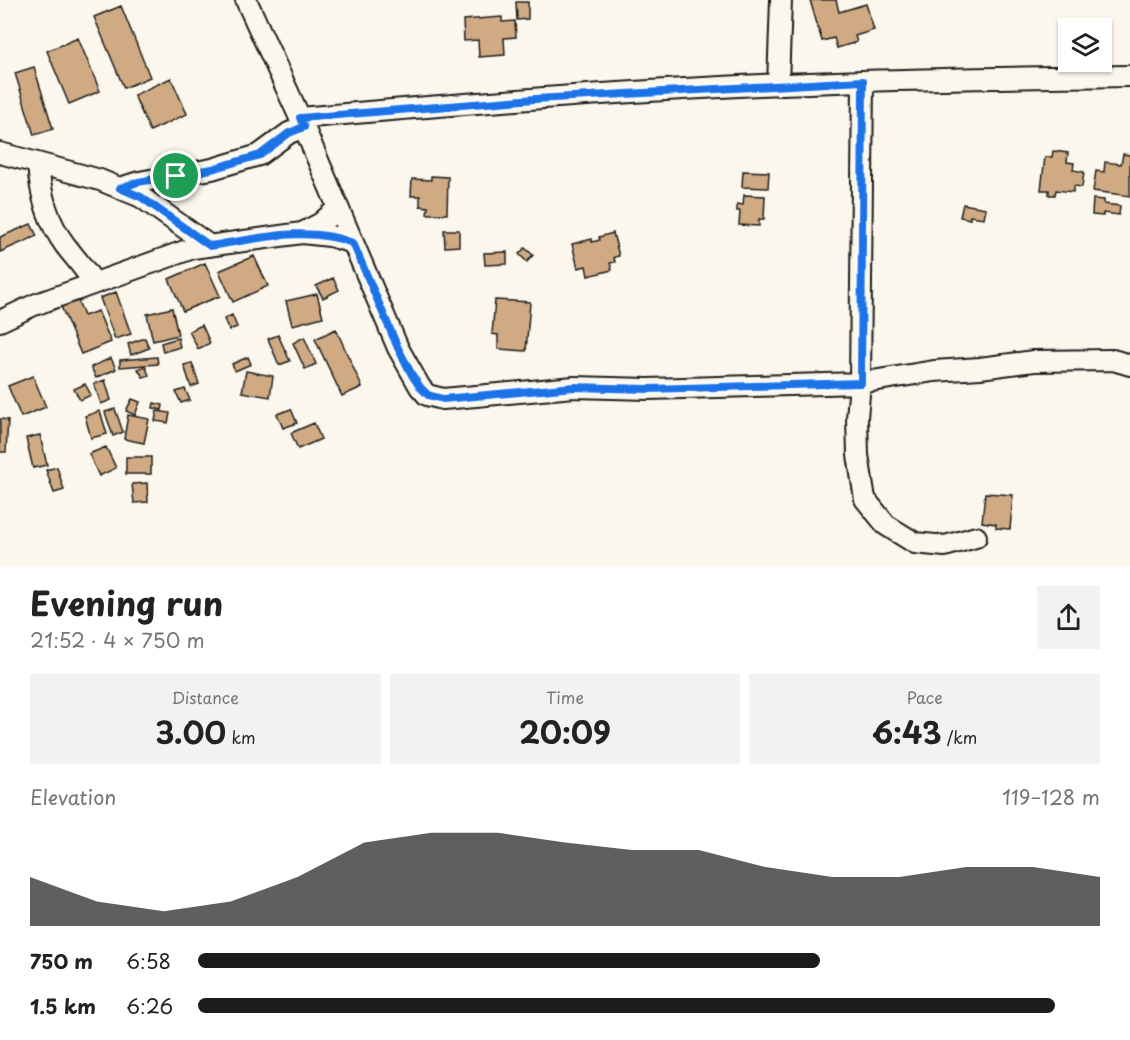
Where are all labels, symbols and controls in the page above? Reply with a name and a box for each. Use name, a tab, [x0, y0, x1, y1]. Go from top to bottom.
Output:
map controls	[1058, 18, 1112, 72]
button: layers	[1058, 18, 1112, 72]
pin	[150, 150, 201, 201]
icon: arrive	[159, 159, 192, 192]
text: Evening run	[30, 577, 223, 627]
button: share	[1037, 586, 1100, 649]
text: 21:52 · 4 × 750 m	[30, 625, 205, 655]
text: Distance	[172, 685, 239, 709]
text: Time	[546, 685, 584, 709]
text: Pace	[907, 685, 943, 709]
text: 3.00	[155, 709, 226, 754]
text: 20:09	[519, 709, 611, 754]
text: 6:43	[872, 709, 942, 754]
text: km	[226, 725, 255, 749]
text: /km	[942, 725, 977, 749]
text: Elevation	[30, 782, 116, 812]
text: 119–128 m	[1002, 782, 1100, 812]
text: 750 m	[30, 946, 93, 976]
text: 6:58	[126, 946, 171, 976]
text: 1.5 km	[30, 991, 96, 1021]
text: 6:26	[126, 991, 173, 1021]

